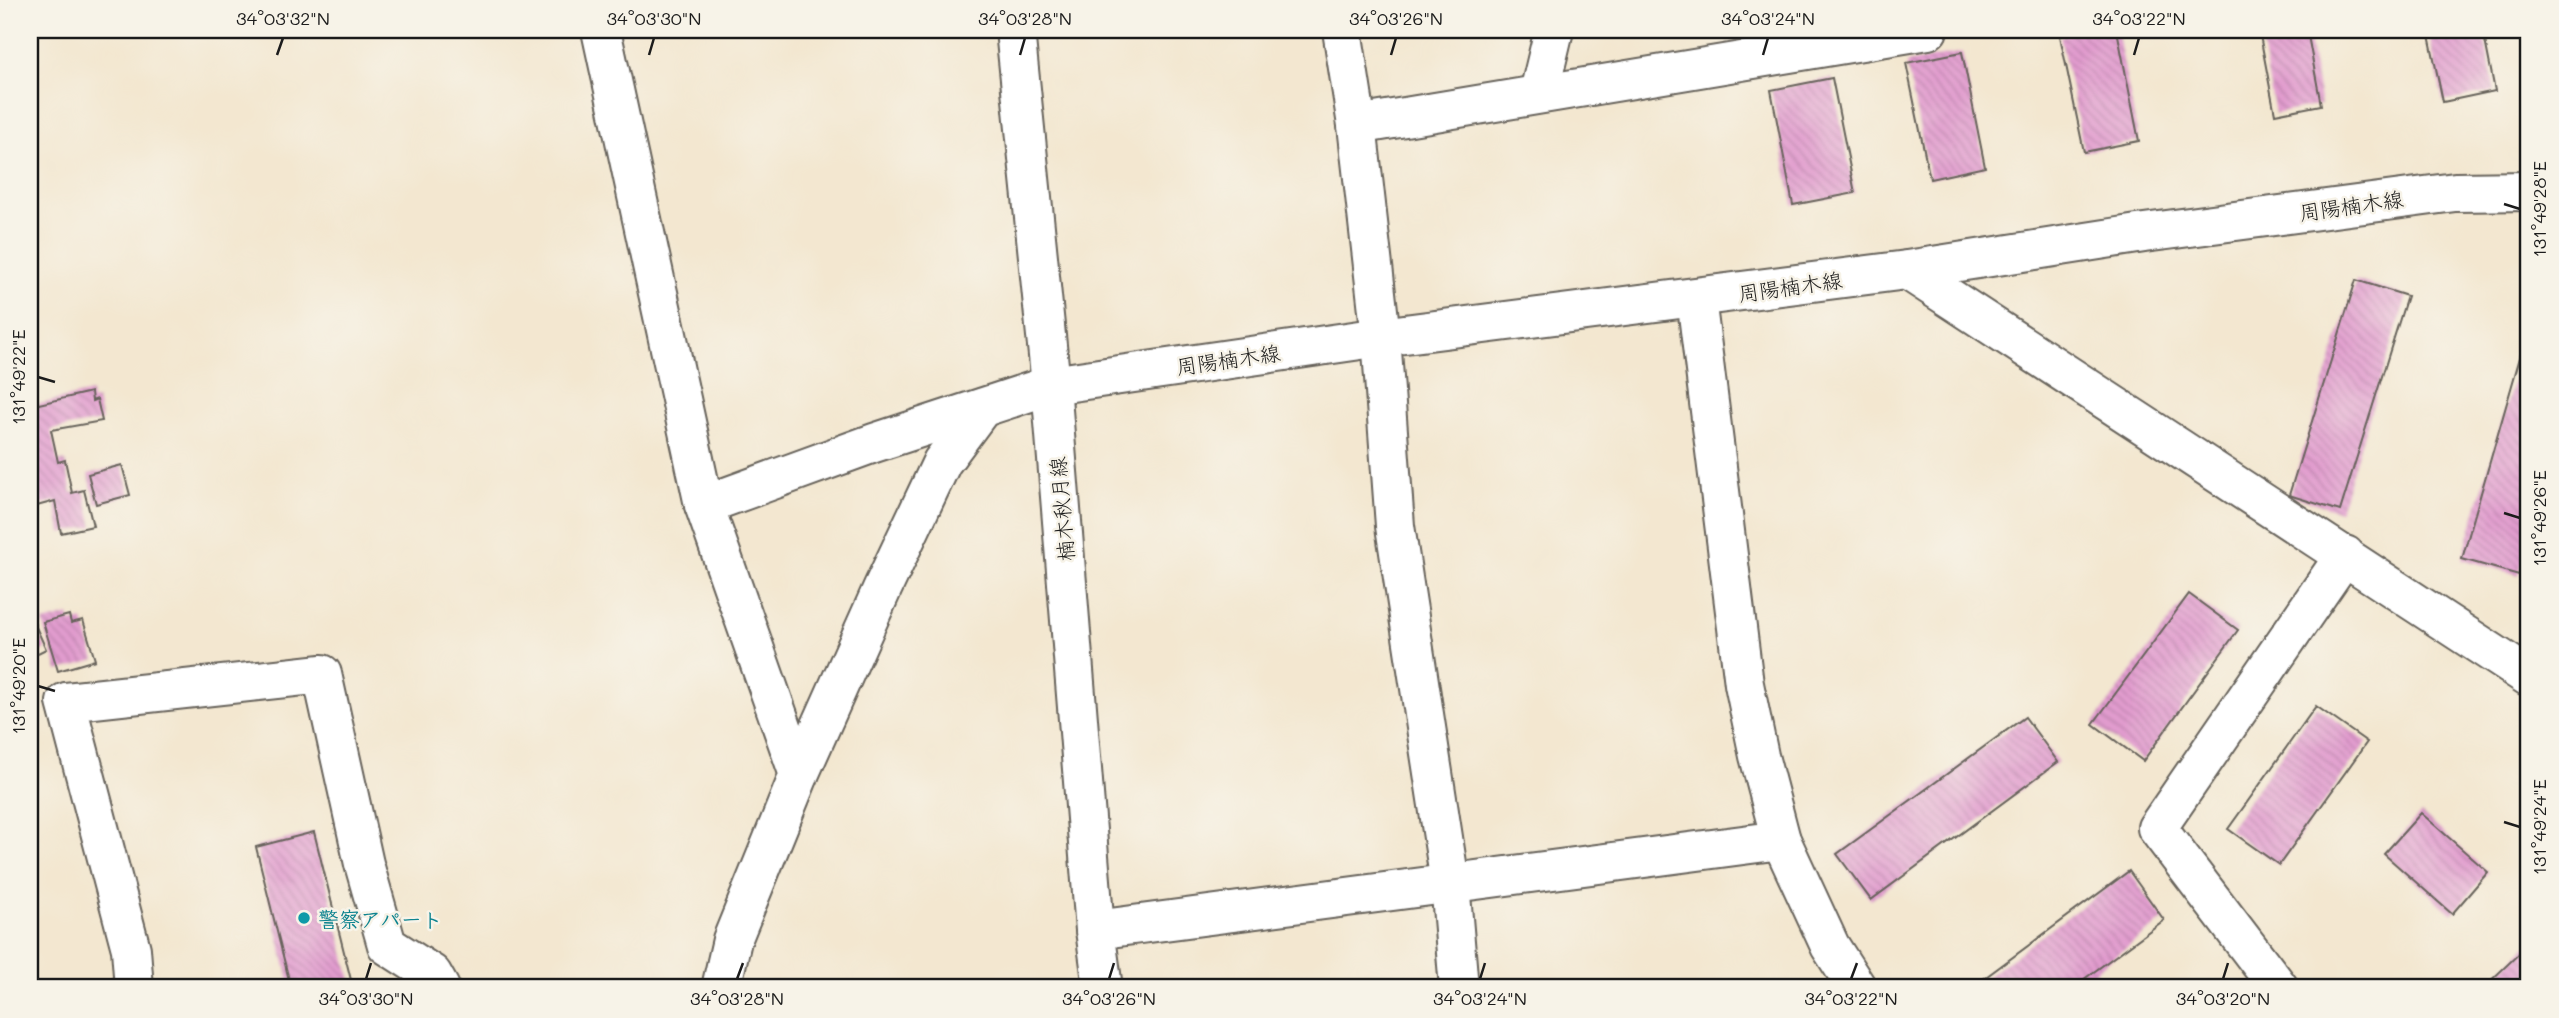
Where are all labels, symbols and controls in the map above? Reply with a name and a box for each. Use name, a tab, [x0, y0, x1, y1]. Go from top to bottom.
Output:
text: 34°03'32"N	[236, 6, 330, 30]
text: 34°03'30"N	[607, 6, 701, 30]
text: 34°03'28"N	[978, 6, 1072, 30]
text: 34°03'26"N	[1349, 6, 1443, 30]
text: 34°03'24"N	[1721, 6, 1815, 30]
text: 34°03'22"N	[2092, 6, 2186, 30]
text: 131°49'28"E	[2527, 161, 2551, 257]
street label: 周陽楠木線	[2297, 184, 2405, 226]
street label: 周陽楠木線	[1736, 265, 1844, 307]
text: 131°49'22"E	[6, 329, 30, 425]
street label: 周陽楠木線	[1174, 338, 1282, 380]
street label: 楠木秋月線	[1043, 456, 1079, 562]
text: 131°49'26"E	[2527, 470, 2551, 566]
text: 131°49'20"E	[6, 638, 30, 734]
text: 131°49'24"E	[2527, 779, 2551, 875]
place label: 警察アパート	[318, 905, 443, 932]
marker: 警察アパート	[296, 910, 312, 926]
text: 34°03'30"N	[319, 986, 413, 1010]
text: 34°03'28"N	[690, 986, 784, 1010]
text: 34°03'26"N	[1062, 986, 1156, 1010]
text: 34°03'24"N	[1433, 986, 1527, 1010]
text: 34°03'22"N	[1804, 986, 1898, 1010]
text: 34°03'20"N	[2176, 986, 2270, 1010]

